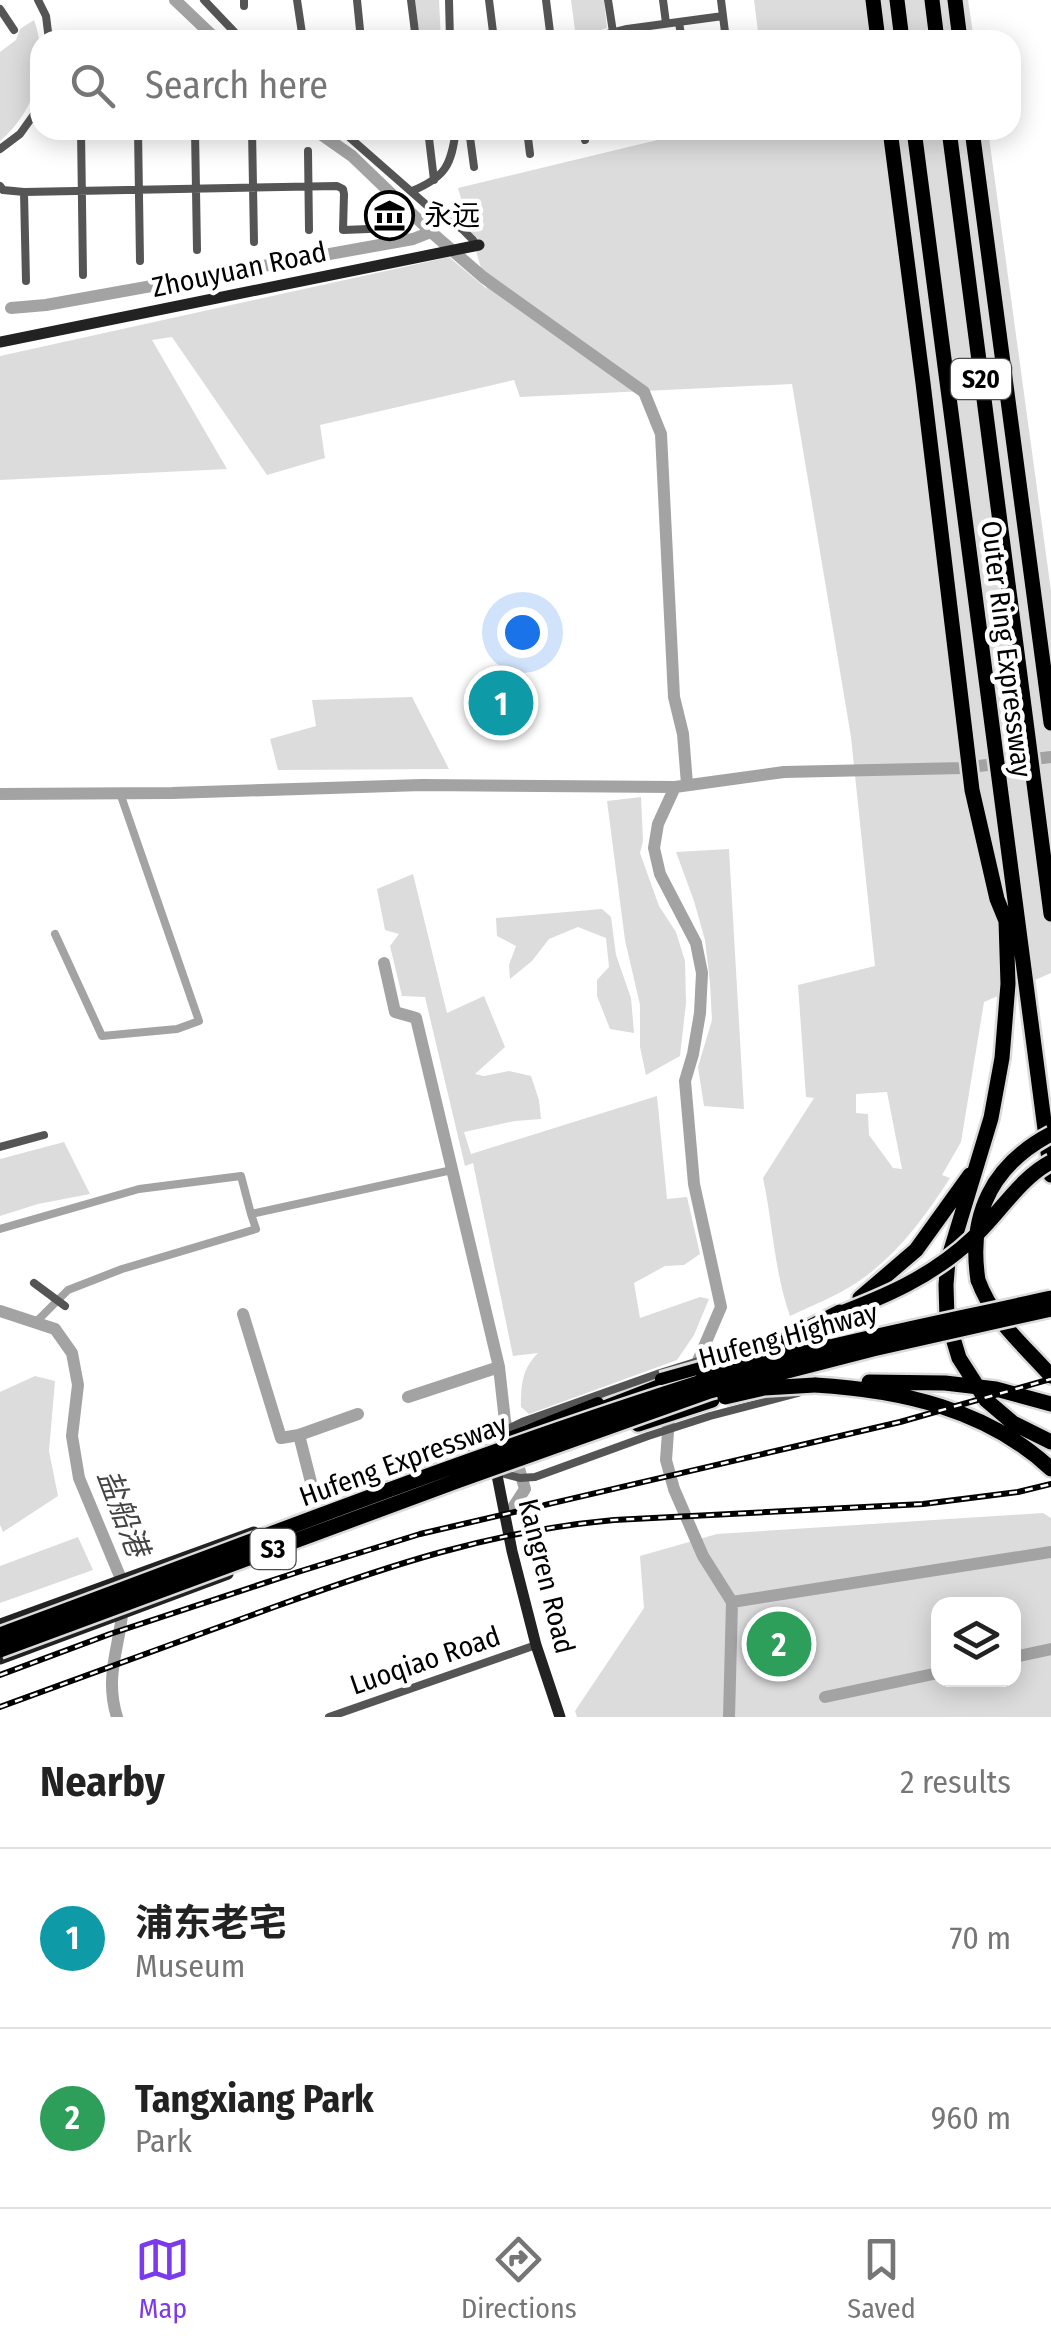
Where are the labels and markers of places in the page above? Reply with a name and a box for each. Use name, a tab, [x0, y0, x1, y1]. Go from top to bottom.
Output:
museum icon: 永远	[363, 189, 415, 241]
place label: 永远	[424, 199, 480, 232]
pin: 1	[468, 666, 534, 740]
pin: 2	[746, 1606, 812, 1682]

